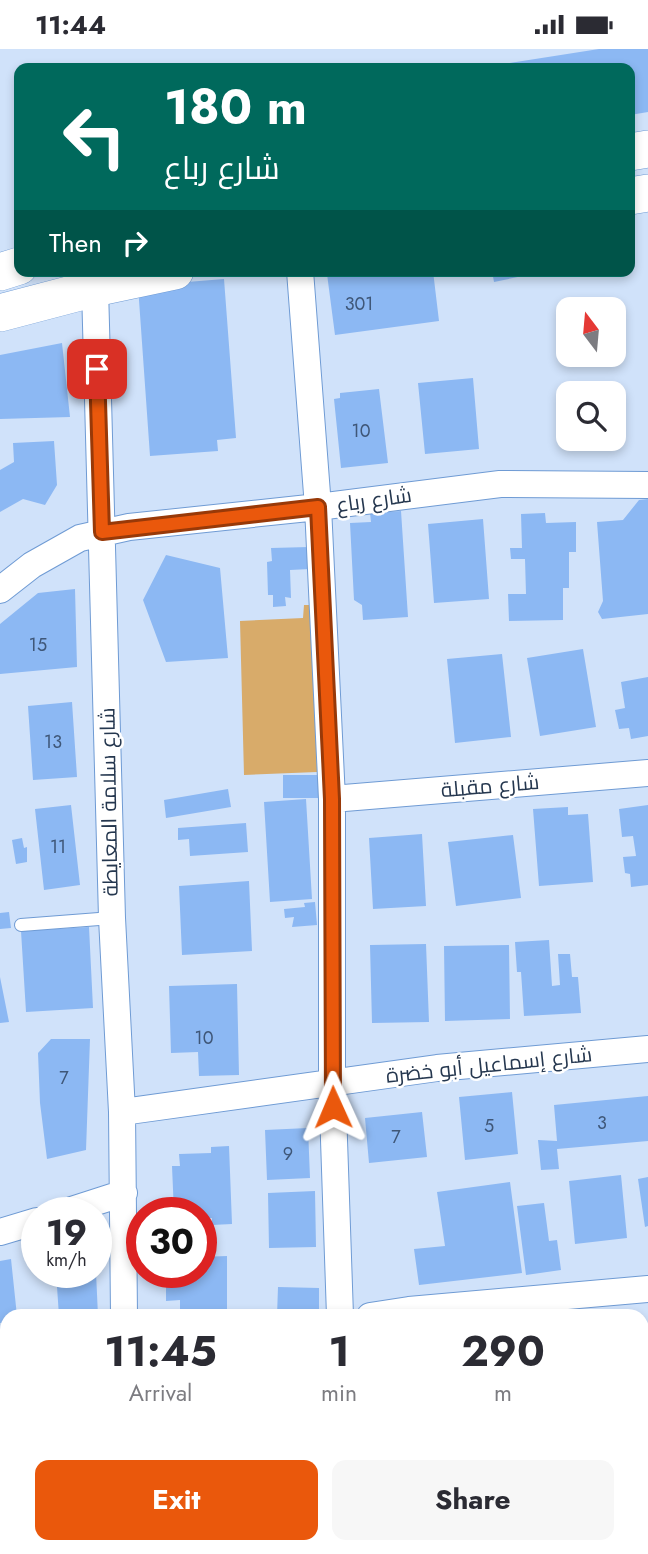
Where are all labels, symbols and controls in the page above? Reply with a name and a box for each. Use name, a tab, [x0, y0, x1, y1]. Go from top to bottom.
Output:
text: 11:44	[35, 6, 106, 44]
text: 180 m	[164, 72, 307, 142]
icon: left	[49, 91, 140, 182]
text: شارع رباع	[164, 145, 280, 191]
text: Then	[49, 224, 102, 262]
icon: right	[116, 224, 154, 262]
house number: 301	[345, 291, 373, 317]
north arrow	[556, 297, 626, 367]
map controls	[556, 297, 626, 451]
pin	[67, 339, 127, 399]
icon: arrive	[78, 350, 116, 388]
button: search	[556, 381, 626, 451]
house number: 10	[352, 418, 371, 444]
street label: شارع رباع	[334, 480, 414, 520]
house number: 15	[29, 632, 47, 658]
street label: شارع سلامة المعايطة	[92, 707, 126, 897]
house number: 13	[44, 729, 62, 755]
street label: شارع مقبلة	[440, 767, 540, 805]
house number: 11	[50, 834, 66, 860]
house number: 10	[195, 1025, 214, 1051]
street label: شارع إسماعيل أبو خضرة	[384, 1039, 594, 1091]
house number: 7	[59, 1065, 69, 1091]
position arrow	[296, 1070, 370, 1144]
house number: 3	[597, 1110, 607, 1136]
house number: 5	[484, 1113, 494, 1139]
house number: 7	[391, 1124, 401, 1150]
house number: 9	[283, 1141, 293, 1167]
speed limit sign: 30	[126, 1197, 217, 1288]
text: 19	[46, 1208, 87, 1258]
text: km/h	[46, 1247, 87, 1273]
text: 11:45	[104, 1321, 217, 1382]
text: 1	[328, 1321, 350, 1382]
text: 290	[461, 1321, 545, 1382]
text: Arrival	[129, 1376, 192, 1410]
text: min	[321, 1376, 357, 1410]
text: m	[494, 1376, 512, 1410]
button: Exit	[35, 1460, 318, 1540]
button: Share	[332, 1460, 614, 1540]

